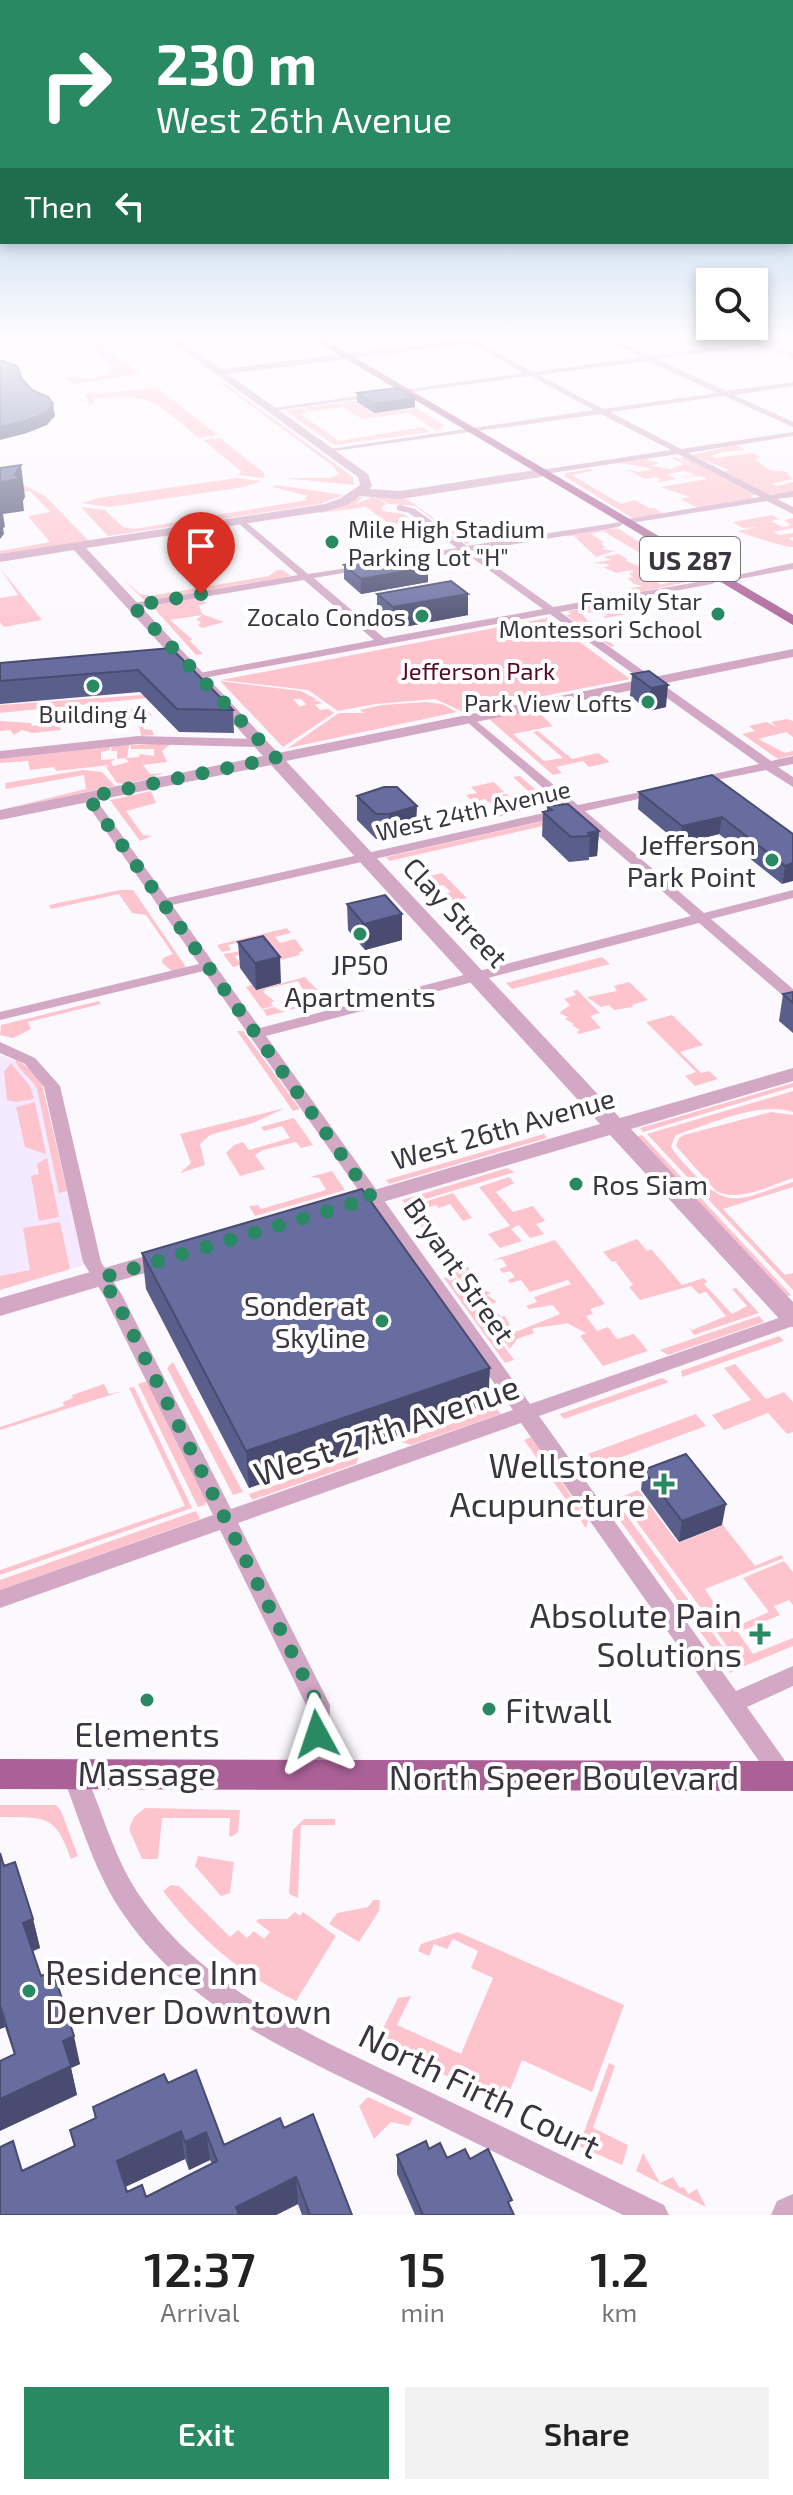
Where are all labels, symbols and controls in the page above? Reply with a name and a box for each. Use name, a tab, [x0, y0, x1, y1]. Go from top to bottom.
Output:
text: 230 m	[156, 29, 317, 96]
icon: right	[24, 32, 128, 136]
text: West 26th Avenue	[156, 97, 452, 140]
icon: left	[108, 184, 152, 228]
text: Then	[24, 188, 92, 224]
map controls	[696, 268, 768, 340]
button: search	[696, 268, 768, 340]
pin	[167, 512, 235, 594]
place label: Mile High Stadium Parking Lot "H"	[348, 514, 545, 571]
icon: arrive	[179, 524, 223, 568]
marker: Mile High Stadium Parking Lot "H"	[323, 533, 341, 551]
road number: US 287	[640, 537, 740, 581]
place label: Family Star Montessori School	[499, 586, 702, 643]
place label: Zocalo Condos	[247, 602, 406, 631]
marker: Family Star Montessori School	[709, 605, 727, 623]
marker: Zocalo Condos	[413, 607, 431, 625]
park label: Jefferson Park	[401, 656, 555, 685]
marker: Building 4	[84, 677, 102, 695]
place label: Park View Lofts	[464, 688, 632, 717]
marker: Park View Lofts	[639, 693, 657, 711]
place label: Building 4	[39, 699, 147, 728]
street label: West 24th Avenue	[373, 774, 573, 846]
place label: Jefferson Park Point	[627, 827, 756, 893]
street label: Clay Street	[397, 850, 515, 974]
marker: Jefferson Park Point	[763, 851, 781, 869]
marker: JP50 Apartments	[351, 925, 369, 943]
place label: JP50 Apartments	[284, 947, 436, 1013]
street label: West 26th Avenue	[388, 1080, 618, 1176]
place label: Ros Siam	[592, 1167, 708, 1201]
marker: Ros Siam	[567, 1175, 585, 1193]
street label: Bryant Street	[397, 1191, 523, 1349]
place label: Sonder at Skyline	[244, 1288, 366, 1354]
marker: Sonder at Skyline	[373, 1312, 391, 1330]
street label: West 27th Avenue	[248, 1364, 524, 1494]
place label: Wellstone Acupuncture	[450, 1444, 646, 1524]
marker: Wellstone Acupuncture	[653, 1473, 675, 1495]
place label: Absolute Pain Solutions	[530, 1594, 742, 1674]
marker: Absolute Pain Solutions	[749, 1623, 771, 1645]
place label: Fitwall	[505, 1689, 612, 1730]
marker: Elements Massage	[138, 1691, 156, 1709]
position arrow	[275, 1692, 359, 1776]
marker: Fitwall	[480, 1700, 498, 1718]
place label: Elements Massage	[74, 1713, 220, 1793]
street label: North Speer Boulevard	[389, 1756, 739, 1797]
place label: Residence Inn Denver Downtown	[45, 1951, 332, 2031]
marker: Residence Inn Denver Downtown	[20, 1982, 38, 2000]
street label: North Firth Court	[353, 2014, 607, 2166]
text: 12:37	[144, 2239, 256, 2297]
text: 15	[400, 2239, 446, 2297]
text: 1.2	[590, 2239, 649, 2297]
text: Arrival	[160, 2296, 239, 2327]
text: min	[401, 2296, 445, 2327]
text: km	[601, 2296, 637, 2327]
button: Exit	[24, 2387, 389, 2479]
button: Share	[405, 2387, 769, 2479]

